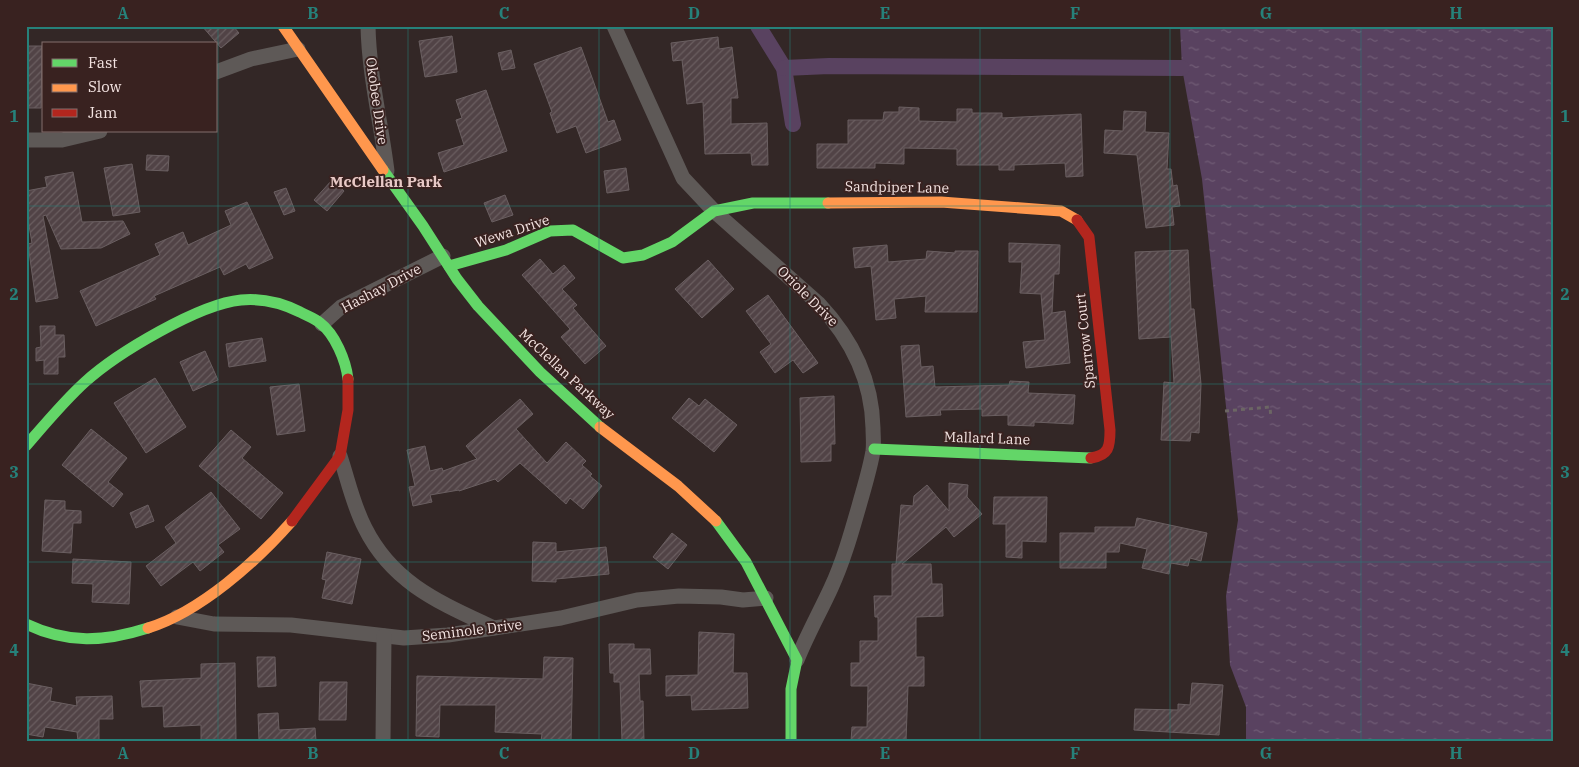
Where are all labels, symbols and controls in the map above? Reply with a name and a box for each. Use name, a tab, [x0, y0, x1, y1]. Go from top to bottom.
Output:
text: A	[117, 3, 129, 23]
text: B	[307, 3, 319, 23]
text: C	[499, 3, 509, 23]
text: D	[688, 3, 700, 23]
text: E	[880, 3, 890, 23]
text: F	[1070, 3, 1080, 23]
text: G	[1260, 3, 1272, 23]
text: H	[1450, 3, 1463, 23]
legend	[42, 42, 218, 132]
text: Fast	[88, 53, 118, 72]
street label: Okobee Drive	[362, 56, 392, 146]
text: Slow	[88, 77, 122, 96]
text: Jam	[88, 103, 117, 122]
text: 1	[9, 106, 19, 126]
text: 1	[1560, 106, 1570, 126]
district label: McClellan Park	[330, 172, 443, 191]
street label: Sandpiper Lane	[845, 177, 949, 197]
street label: Wewa Drive	[472, 210, 552, 252]
street label: Hashay Drive	[338, 259, 424, 317]
street label: Oriole Drive	[774, 262, 842, 330]
text: 2	[9, 284, 19, 304]
text: 2	[1560, 284, 1570, 304]
street label: Sparrow Court	[1071, 292, 1099, 390]
street label: McClellan Parkway	[515, 325, 619, 423]
street label: Mallard Lane	[944, 427, 1030, 449]
text: 3	[9, 462, 19, 482]
text: 3	[1560, 462, 1570, 482]
street label: Seminole Drive	[421, 615, 523, 645]
text: 4	[9, 640, 19, 660]
text: 4	[1560, 640, 1570, 660]
text: A	[117, 743, 129, 763]
text: B	[307, 743, 319, 763]
text: C	[499, 743, 509, 763]
text: D	[688, 743, 700, 763]
text: E	[880, 743, 890, 763]
text: F	[1070, 743, 1080, 763]
text: G	[1260, 743, 1272, 763]
text: H	[1450, 743, 1463, 763]

